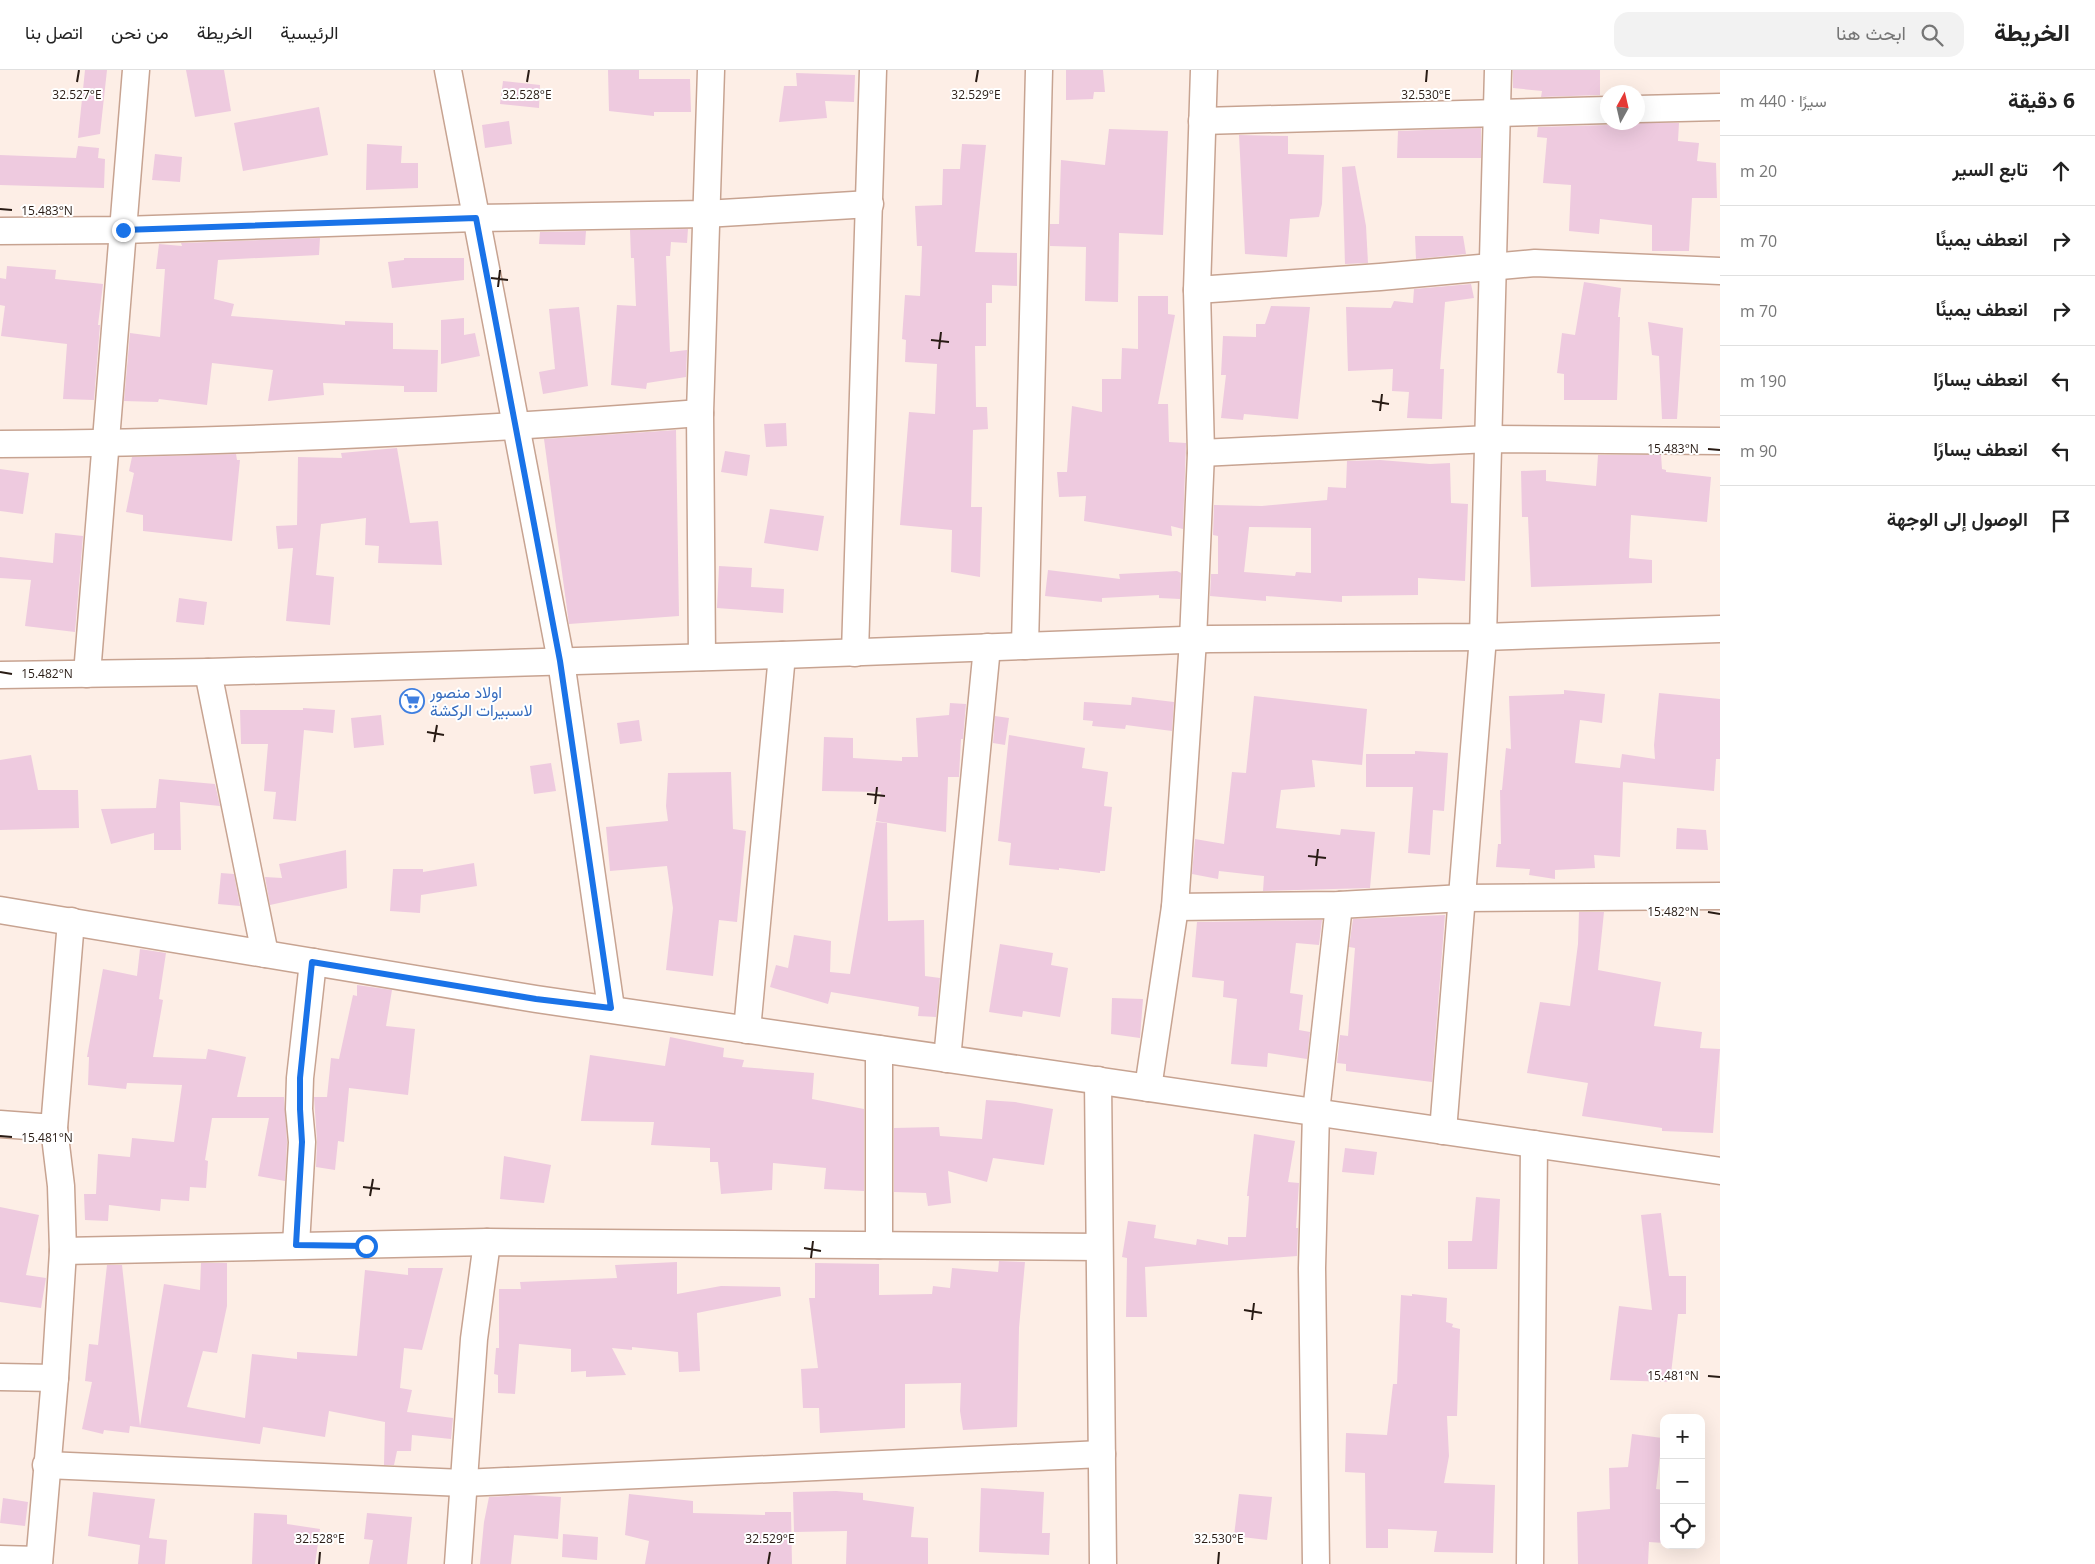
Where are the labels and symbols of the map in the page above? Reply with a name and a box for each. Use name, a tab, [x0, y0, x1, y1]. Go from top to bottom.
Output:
north arrow	[1600, 85, 1645, 130]
text: 32.527°E	[52, 86, 102, 103]
text: 32.528°E	[502, 86, 552, 103]
text: 32.529°E	[951, 86, 1001, 103]
text: 32.530°E	[1401, 86, 1451, 103]
text: 15.483°N	[21, 202, 73, 219]
route end	[112, 219, 135, 242]
text: 15.483°N	[1647, 440, 1699, 457]
text: 15.482°N	[21, 665, 73, 682]
place label: اولاد منصور لاسبيرات الركشة	[429, 681, 532, 721]
supermarket icon: اولاد منصور لاسبيرات الركشة	[399, 688, 425, 714]
text: 15.482°N	[1647, 903, 1699, 920]
text: 15.481°N	[21, 1129, 73, 1146]
route start	[355, 1235, 378, 1258]
text: 15.481°N	[1647, 1367, 1699, 1384]
text: 32.528°E	[295, 1530, 345, 1547]
text: 32.529°E	[745, 1530, 795, 1547]
text: 32.530°E	[1194, 1530, 1244, 1547]

